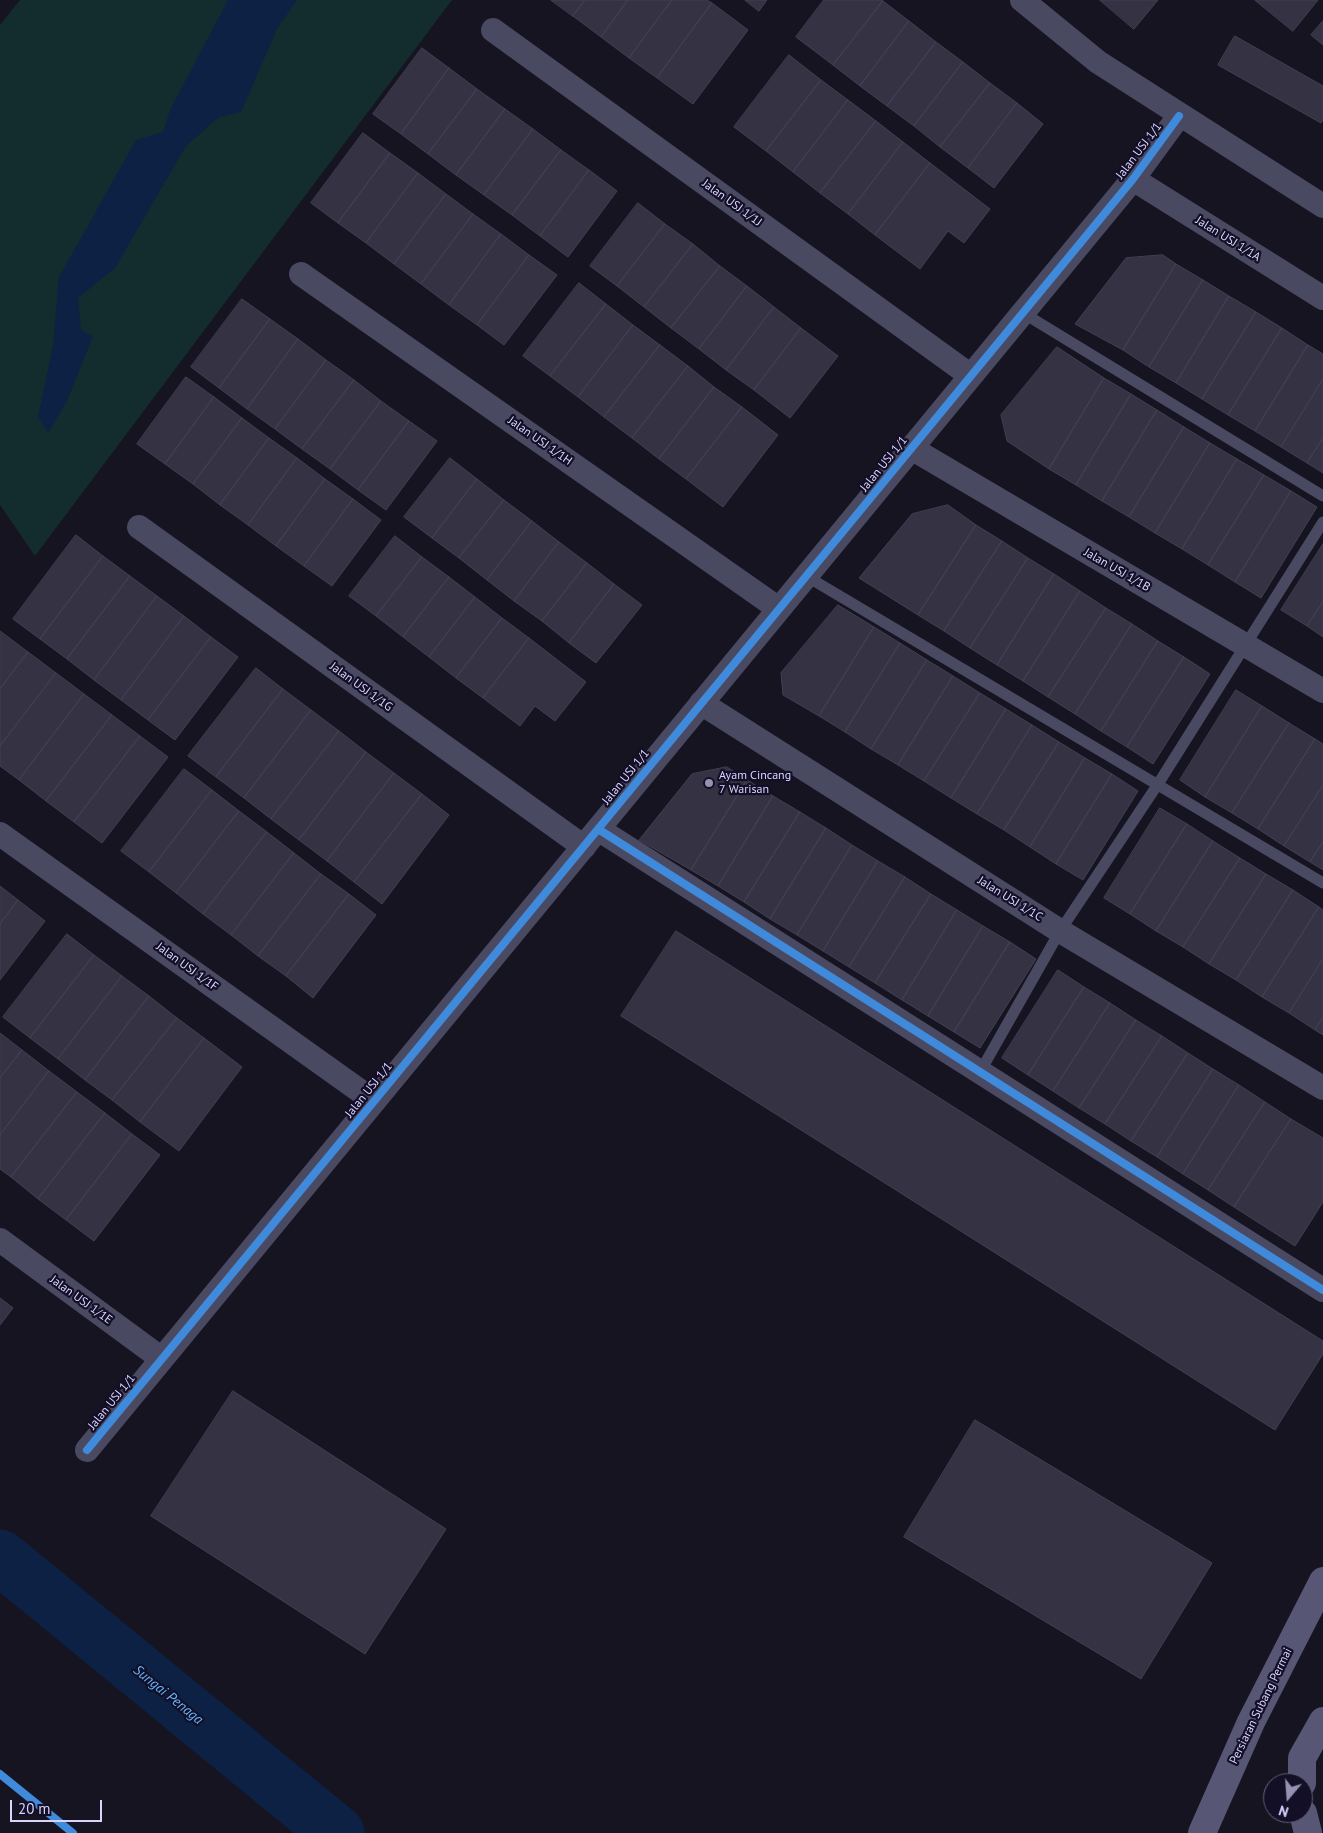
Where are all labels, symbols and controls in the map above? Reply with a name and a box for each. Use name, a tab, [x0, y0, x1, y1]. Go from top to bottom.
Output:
street label: Jalan USJ 1/1	[1113, 120, 1165, 182]
street label: Jalan USJ 1/1J	[699, 176, 765, 230]
street label: Jalan USJ 1/1A	[1193, 213, 1263, 265]
street label: Jalan USJ 1/1H	[505, 414, 575, 468]
street label: Jalan USJ 1/1	[857, 433, 911, 495]
street label: Jalan USJ 1/1B	[1081, 545, 1153, 595]
street label: Jalan USJ 1/1G	[327, 659, 395, 715]
street label: Jalan USJ 1/1	[599, 746, 653, 808]
place label: Ayam Cincang 7 Warisan	[719, 769, 791, 797]
marker: Ayam Cincang 7 Warisan	[703, 777, 715, 789]
street label: Jalan USJ 1/1C	[975, 873, 1045, 925]
street label: Jalan USJ 1/1F	[153, 940, 221, 994]
street label: Jalan USJ 1/1	[342, 1059, 396, 1121]
street label: Jalan USJ 1/1E	[47, 1273, 115, 1327]
street label: Jalan USJ 1/1	[85, 1371, 139, 1433]
street label: Persiaran Subang Permai	[1227, 1646, 1295, 1766]
water label: Sungai Penaga	[130, 1662, 206, 1728]
north arrow	[1263, 1773, 1313, 1823]
scale bar	[12, 1790, 105, 1822]
text: 20 m	[18, 1799, 51, 1818]
text: N	[1277, 1801, 1291, 1821]

